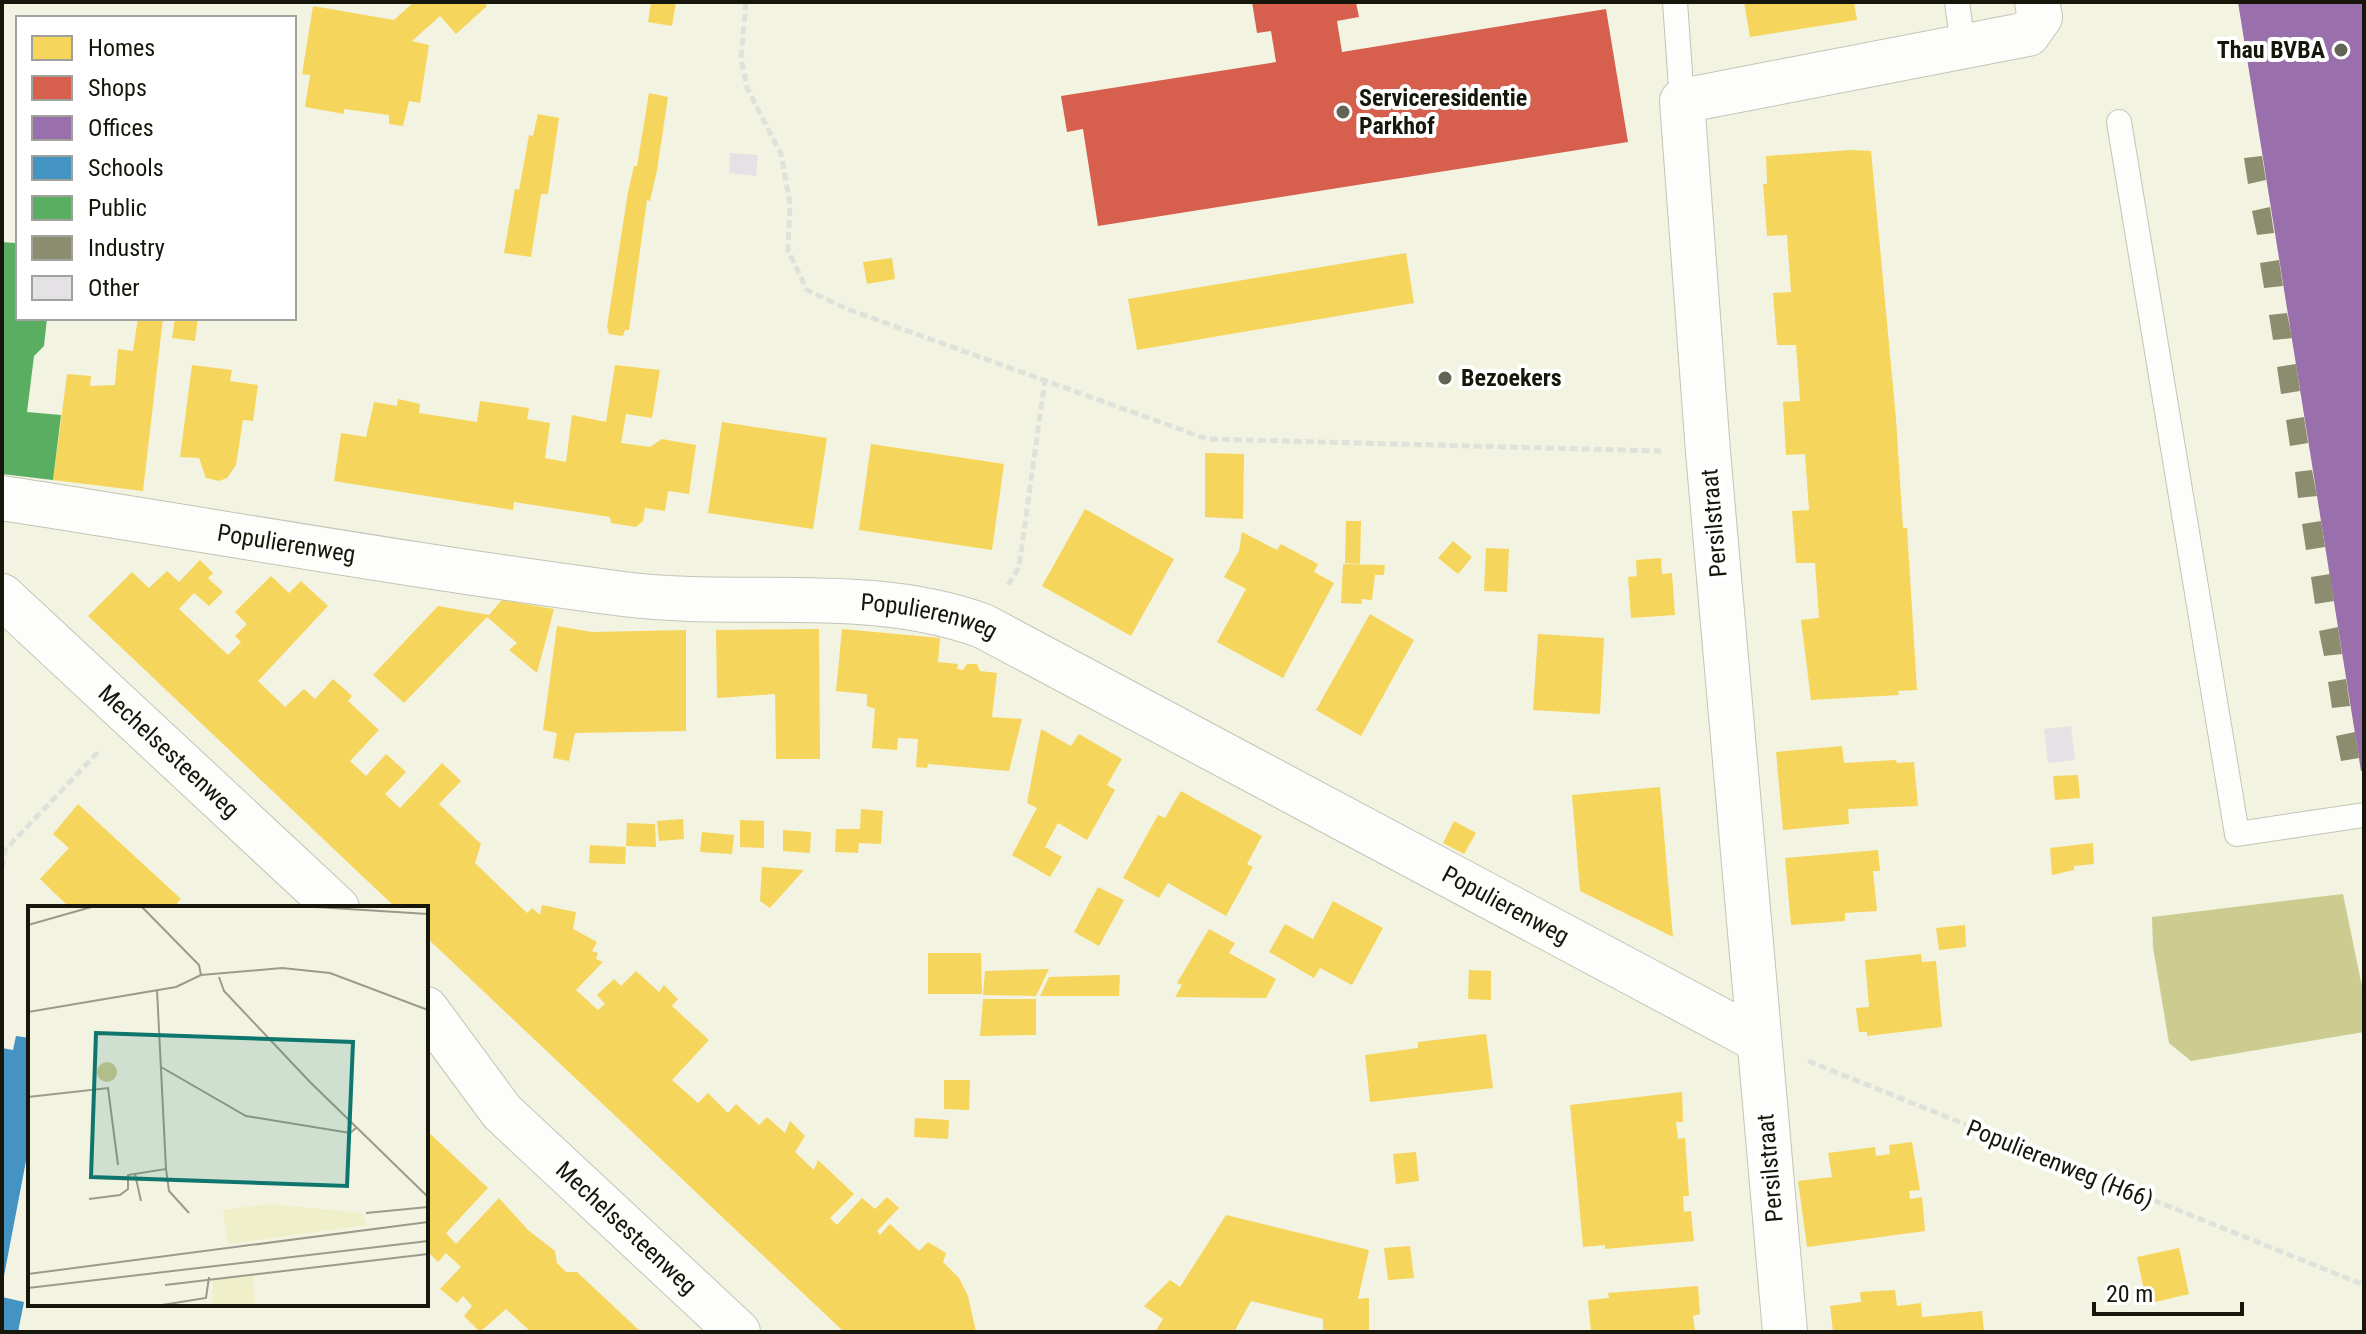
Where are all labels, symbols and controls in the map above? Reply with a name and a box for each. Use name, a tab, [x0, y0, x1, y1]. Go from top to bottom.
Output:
legend	[16, 16, 296, 320]
text: Homes	[88, 34, 155, 62]
place label: Thau BVBA	[2217, 36, 2326, 64]
marker: Thau BVBA	[2332, 41, 2350, 59]
text: Shops	[88, 74, 147, 102]
place label: Serviceresidentie Parkhof	[1359, 84, 1527, 140]
marker: Serviceresidentie Parkhof	[1334, 103, 1352, 121]
text: Offices	[88, 114, 154, 142]
text: Schools	[88, 154, 164, 182]
text: Public	[88, 194, 147, 222]
text: Industry	[88, 234, 165, 262]
text: Other	[88, 274, 140, 302]
place label: Bezoekers	[1461, 364, 1562, 392]
marker: Bezoekers	[1436, 369, 1454, 387]
street label: Persilstraat	[1695, 468, 1733, 578]
street label: Populierenweg	[215, 519, 358, 569]
street label: Populierenweg	[859, 588, 1002, 645]
street label: Mechelsesteenweg	[93, 679, 245, 824]
street label: Populierenweg	[1438, 860, 1574, 950]
inset map	[28, 906, 428, 1306]
street label: Persilstraat	[1751, 1113, 1789, 1223]
street label: Populierenweg (H66)	[1963, 1114, 2157, 1214]
street label: Mechelsesteenweg	[550, 1156, 702, 1300]
scale bar	[2094, 1266, 2242, 1316]
text: 20 m	[2106, 1280, 2153, 1308]

